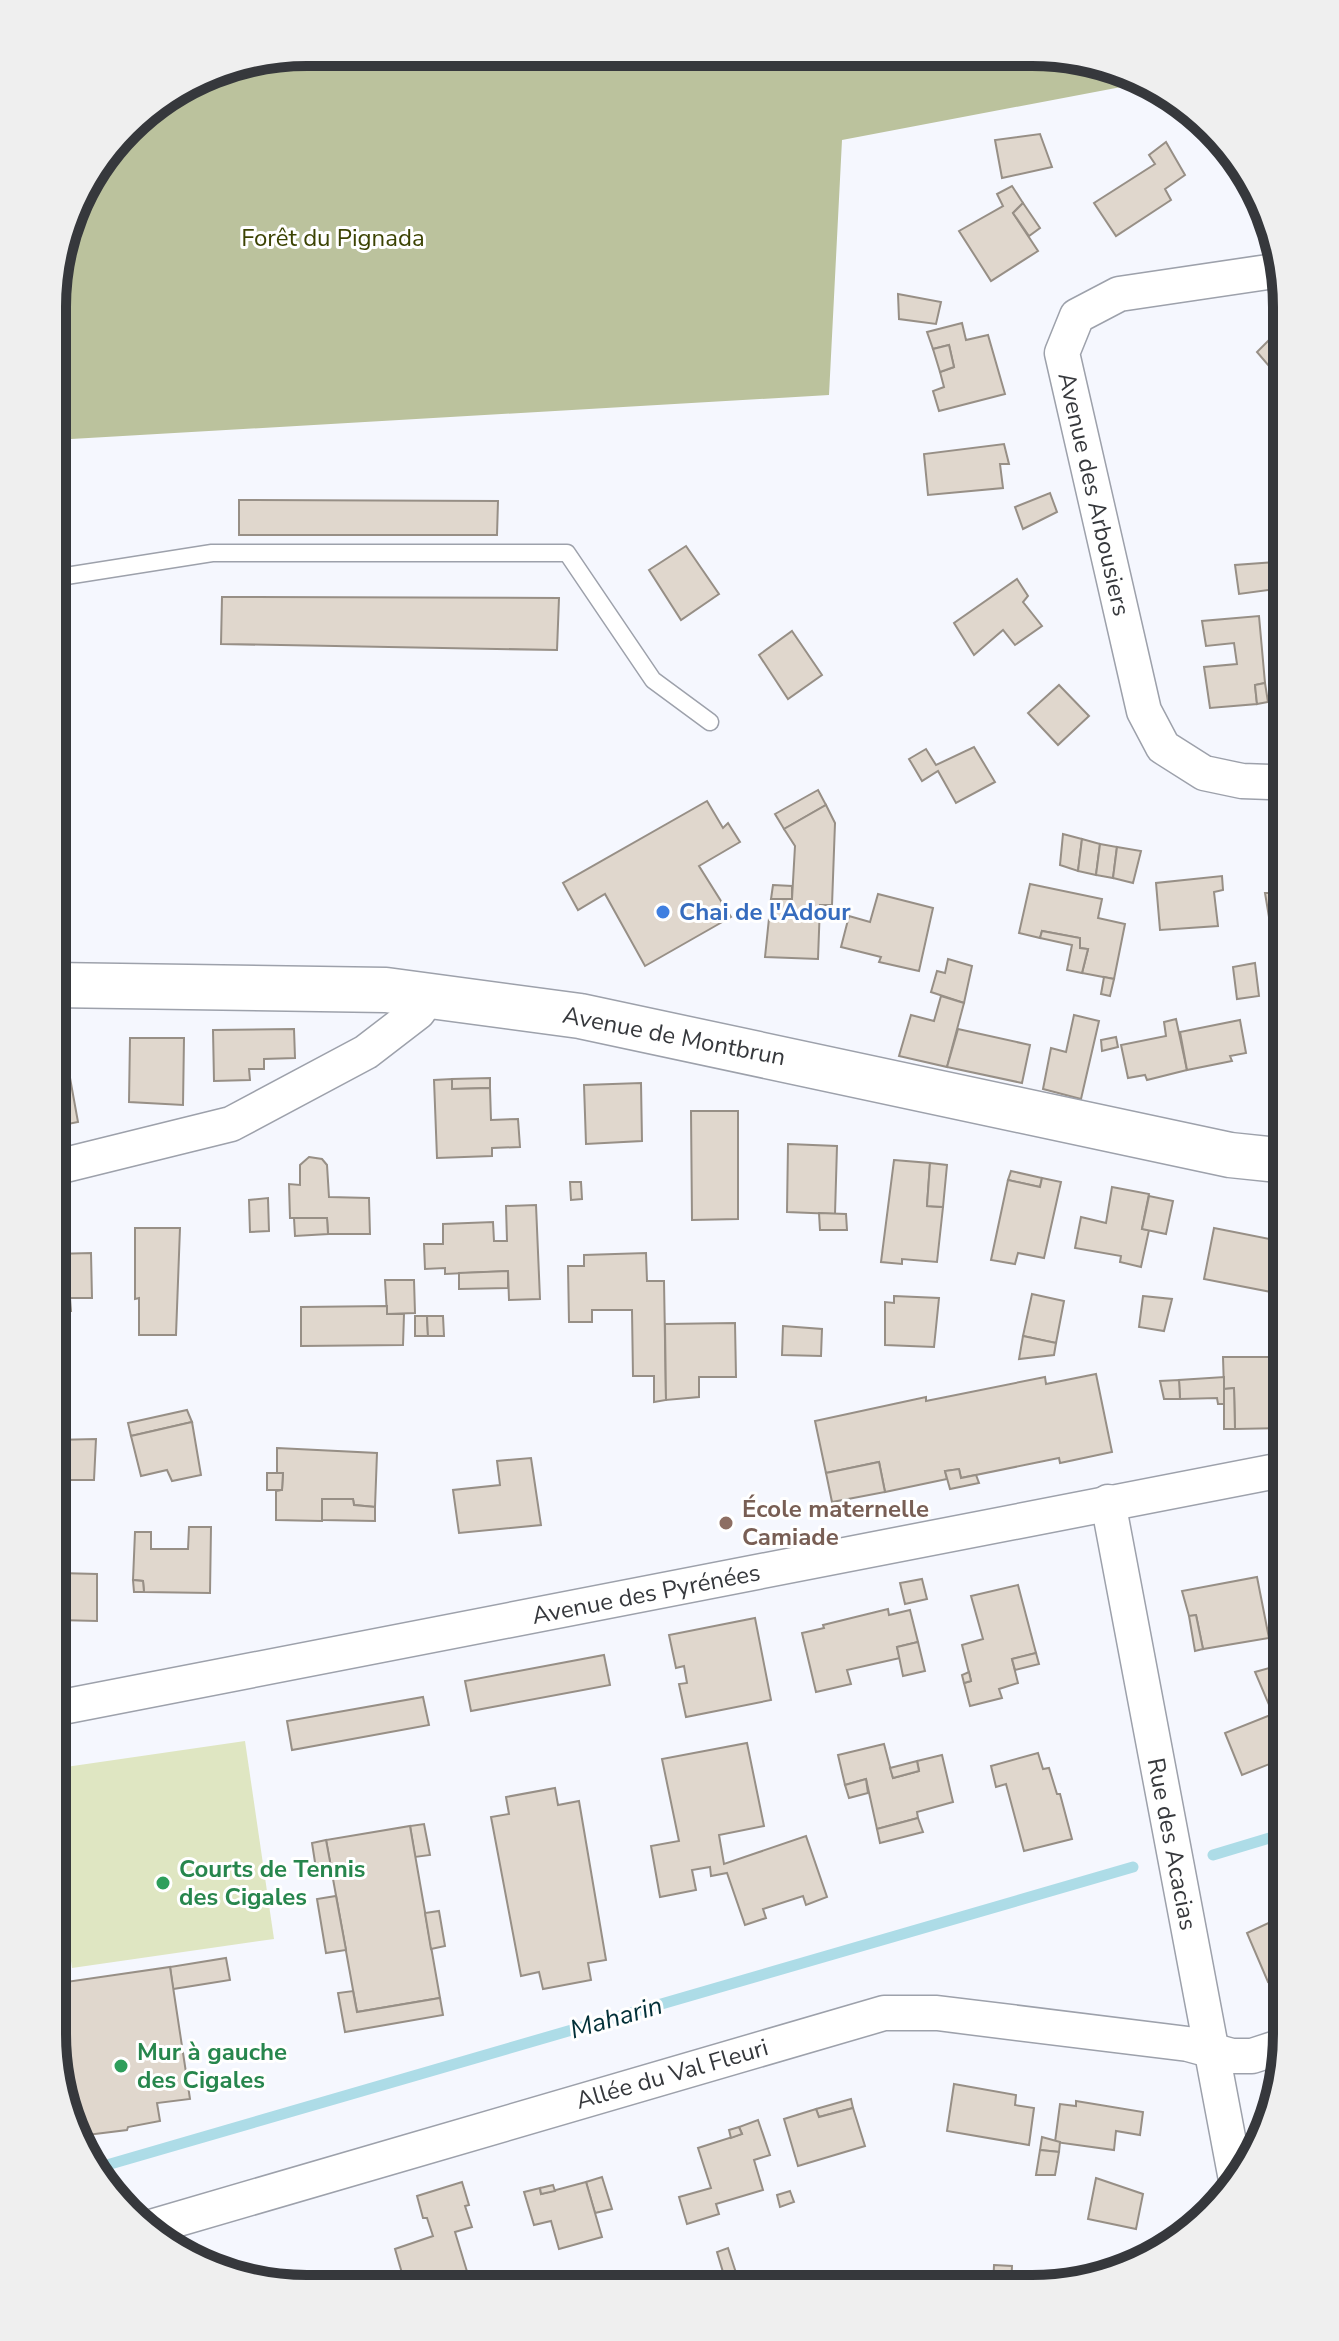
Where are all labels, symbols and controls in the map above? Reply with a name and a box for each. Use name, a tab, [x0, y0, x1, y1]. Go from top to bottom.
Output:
park label: Forêt du Pignada	[241, 222, 425, 254]
street label: Avenue des Arbousiers	[1050, 369, 1138, 619]
place label: Chai de l'Adour	[679, 896, 851, 928]
marker: Chai de l'Adour	[654, 903, 672, 921]
street label: Avenue de Montbrun	[560, 999, 788, 1073]
place label: École maternelle Camiade	[742, 1493, 929, 1553]
marker: École maternelle Camiade	[717, 1514, 735, 1532]
street label: Avenue des Pyrénées	[529, 1556, 763, 1632]
street label: Rue des Acacias	[1140, 1755, 1204, 1933]
place label: Courts de Tennis des Cigales	[179, 1853, 366, 1913]
marker: Courts de Tennis des Cigales	[154, 1874, 172, 1892]
water label: Maharin	[566, 1988, 666, 2047]
street label: Allée du Val Fleuri	[572, 2031, 772, 2117]
place label: Mur à gauche des Cigales	[137, 2036, 287, 2096]
marker: Mur à gauche des Cigales	[112, 2057, 130, 2075]

